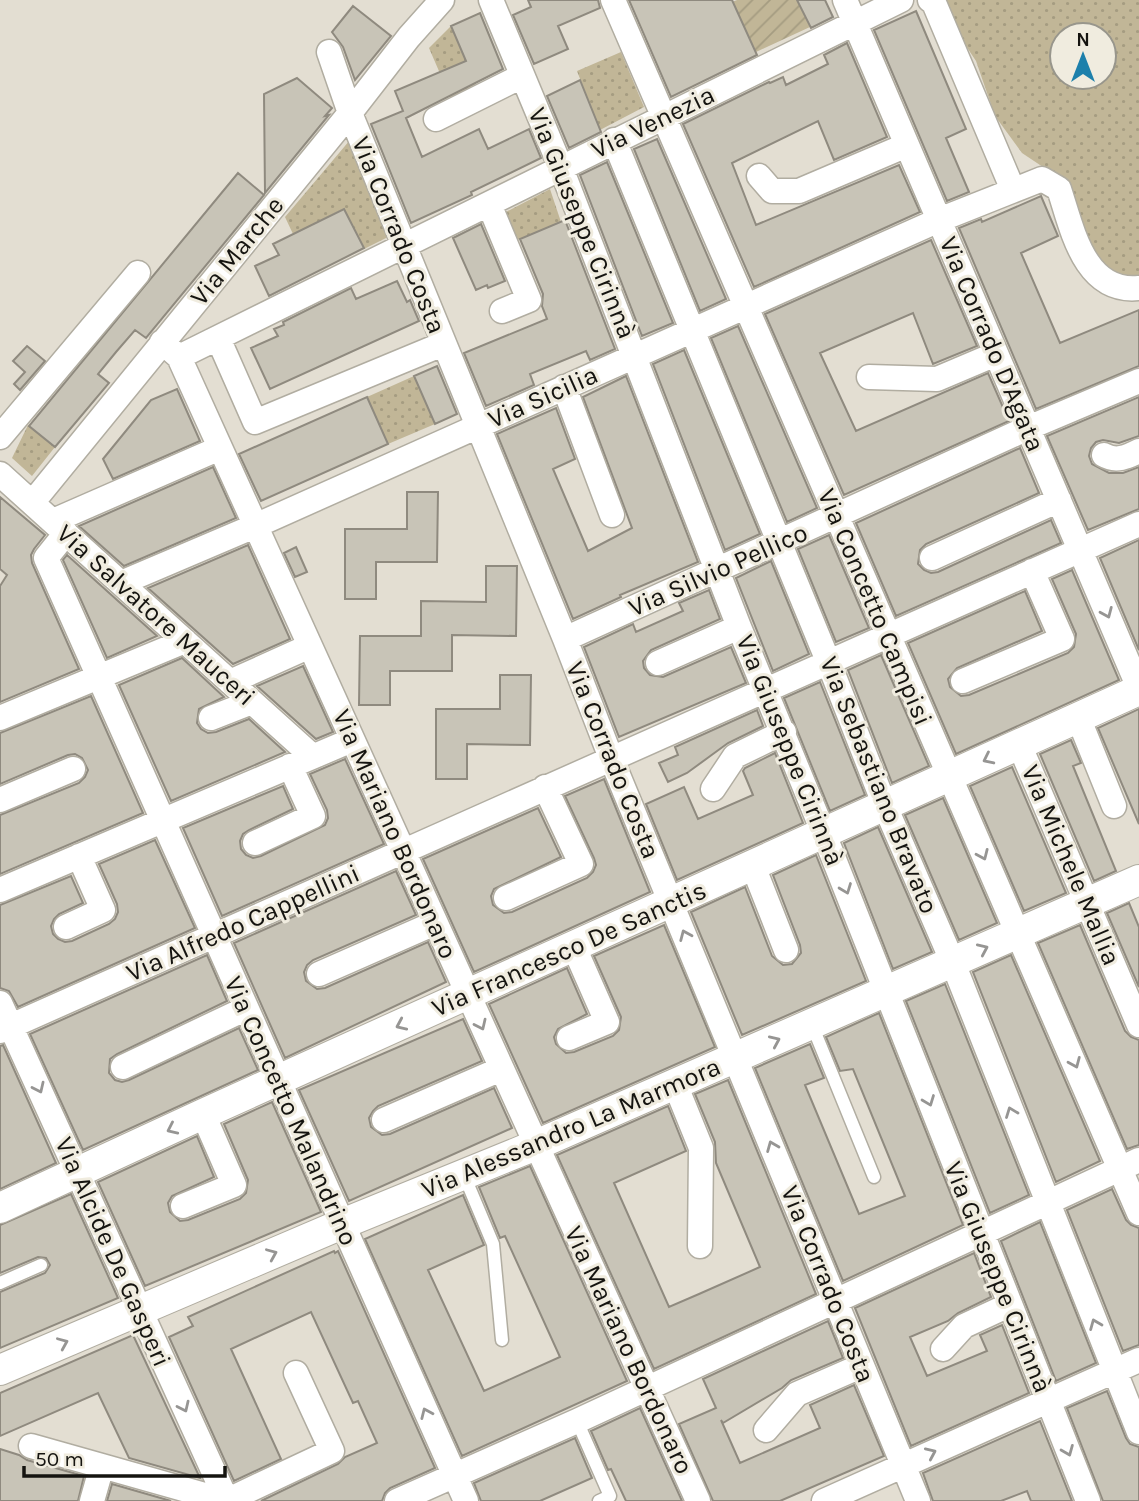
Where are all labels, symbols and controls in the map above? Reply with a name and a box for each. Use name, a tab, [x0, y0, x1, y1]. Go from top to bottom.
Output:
north arrow	[1048, 21, 1118, 91]
text: N	[1076, 29, 1090, 51]
street label: Via Venezia	[586, 79, 720, 165]
street label: Via Giuseppe Cirinnà	[521, 103, 643, 343]
street label: Via Corrado Costa	[345, 132, 453, 338]
street label: Via Marche	[184, 190, 290, 312]
street label: Via Corrado D'Agata	[933, 232, 1051, 456]
street label: Via Sicilia	[483, 359, 603, 435]
street label: Via Concetto Campisi	[811, 484, 939, 730]
street label: Via Silvio Pellico	[624, 517, 812, 623]
street label: Via Salvatore Mauceri	[50, 518, 262, 712]
one-way arrow	[1099, 606, 1113, 618]
street label: Via Giuseppe Cirinnà	[729, 630, 851, 870]
street label: Via Sebastiano Bravato	[813, 652, 945, 918]
street label: Via Corrado Costa	[559, 657, 667, 863]
street label: Via Mariano Bordonaro	[326, 704, 464, 964]
one-way arrow	[983, 751, 995, 765]
street label: Via Michele Mallia	[1015, 760, 1127, 970]
one-way arrow	[975, 847, 989, 860]
street label: Via Alfredo Cappellini	[121, 858, 365, 988]
street label: Via Francesco De Sanctis	[427, 874, 711, 1024]
one-way arrow	[837, 882, 851, 894]
one-way arrow	[679, 930, 693, 943]
one-way arrow	[976, 943, 988, 957]
street label: Via Concetto Malandrino	[218, 972, 364, 1250]
one-way arrow	[396, 1017, 408, 1031]
one-way arrow	[473, 1017, 487, 1030]
one-way arrow	[768, 1035, 780, 1049]
street label: Via Alessandro La Marmora	[417, 1051, 725, 1205]
one-way arrow	[1067, 1056, 1081, 1068]
one-way arrow	[31, 1081, 45, 1094]
one-way arrow	[920, 1094, 934, 1106]
one-way arrow	[1006, 1107, 1020, 1119]
one-way arrow	[166, 1121, 179, 1135]
street label: Via Alcide De Gasperi	[48, 1132, 178, 1372]
one-way arrow	[766, 1140, 780, 1153]
street label: Via Giuseppe Cirinnà	[937, 1157, 1059, 1397]
street label: Via Corrado Costa	[774, 1181, 882, 1387]
street label: Via Mariano Bordonaro	[558, 1221, 700, 1479]
one-way arrow	[265, 1248, 277, 1262]
one-way arrow	[1089, 1318, 1103, 1331]
one-way arrow	[55, 1337, 68, 1351]
one-way arrow	[176, 1400, 190, 1412]
one-way arrow	[420, 1408, 434, 1420]
scale bar	[24, 1434, 226, 1478]
one-way arrow	[1059, 1444, 1073, 1456]
text: 50 m	[35, 1447, 84, 1471]
one-way arrow	[924, 1447, 936, 1461]

